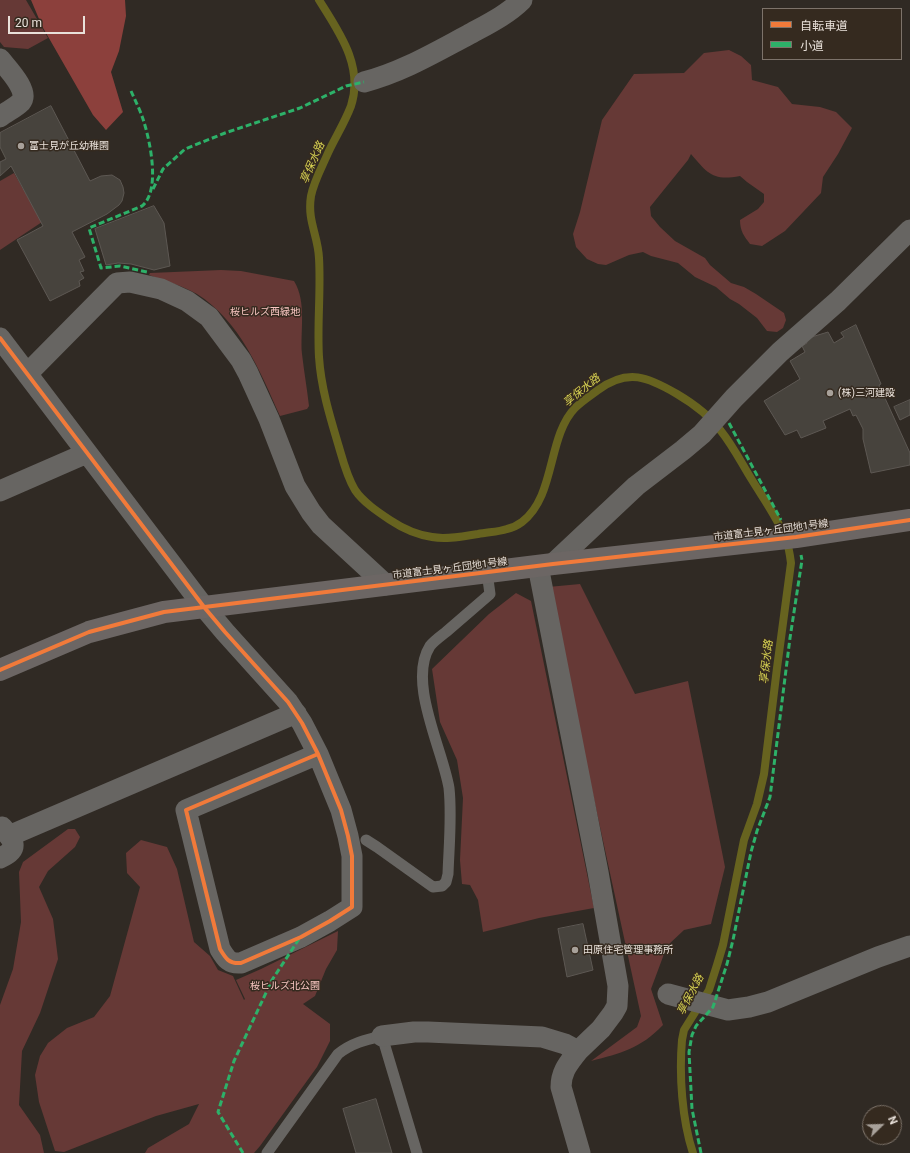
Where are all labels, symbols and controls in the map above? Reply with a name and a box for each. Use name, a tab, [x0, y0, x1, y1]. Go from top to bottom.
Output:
scale bar	[10, 8, 87, 34]
legend	[762, 8, 902, 60]
text: 20 m	[15, 16, 42, 30]
text: 自転車道	[800, 19, 848, 33]
text: 小道	[800, 39, 824, 53]
place label: 富士見が丘幼稚園	[29, 140, 109, 152]
water label: 享保水路	[298, 140, 328, 186]
marker: 富士見が丘幼稚園	[16, 141, 26, 151]
park label: 桜ヒルズ西緑地	[230, 306, 300, 318]
water label: 享保水路	[561, 372, 603, 410]
place label: (株)三河建設	[838, 387, 895, 399]
marker: (株)三河建設	[825, 388, 835, 398]
street label: 市道富士見ヶ丘団地1号線	[713, 518, 829, 544]
street label: 市道富士見ヶ丘団地1号線	[392, 556, 508, 582]
water label: 享保水路	[758, 639, 776, 685]
place label: 田原住宅管理事務所	[583, 944, 673, 956]
marker: 田原住宅管理事務所	[570, 945, 580, 955]
water label: 享保水路	[675, 972, 707, 1018]
park label: 桜ヒルズ北公園	[250, 980, 320, 992]
north arrow	[862, 1105, 902, 1145]
text: N	[885, 1114, 900, 1127]

